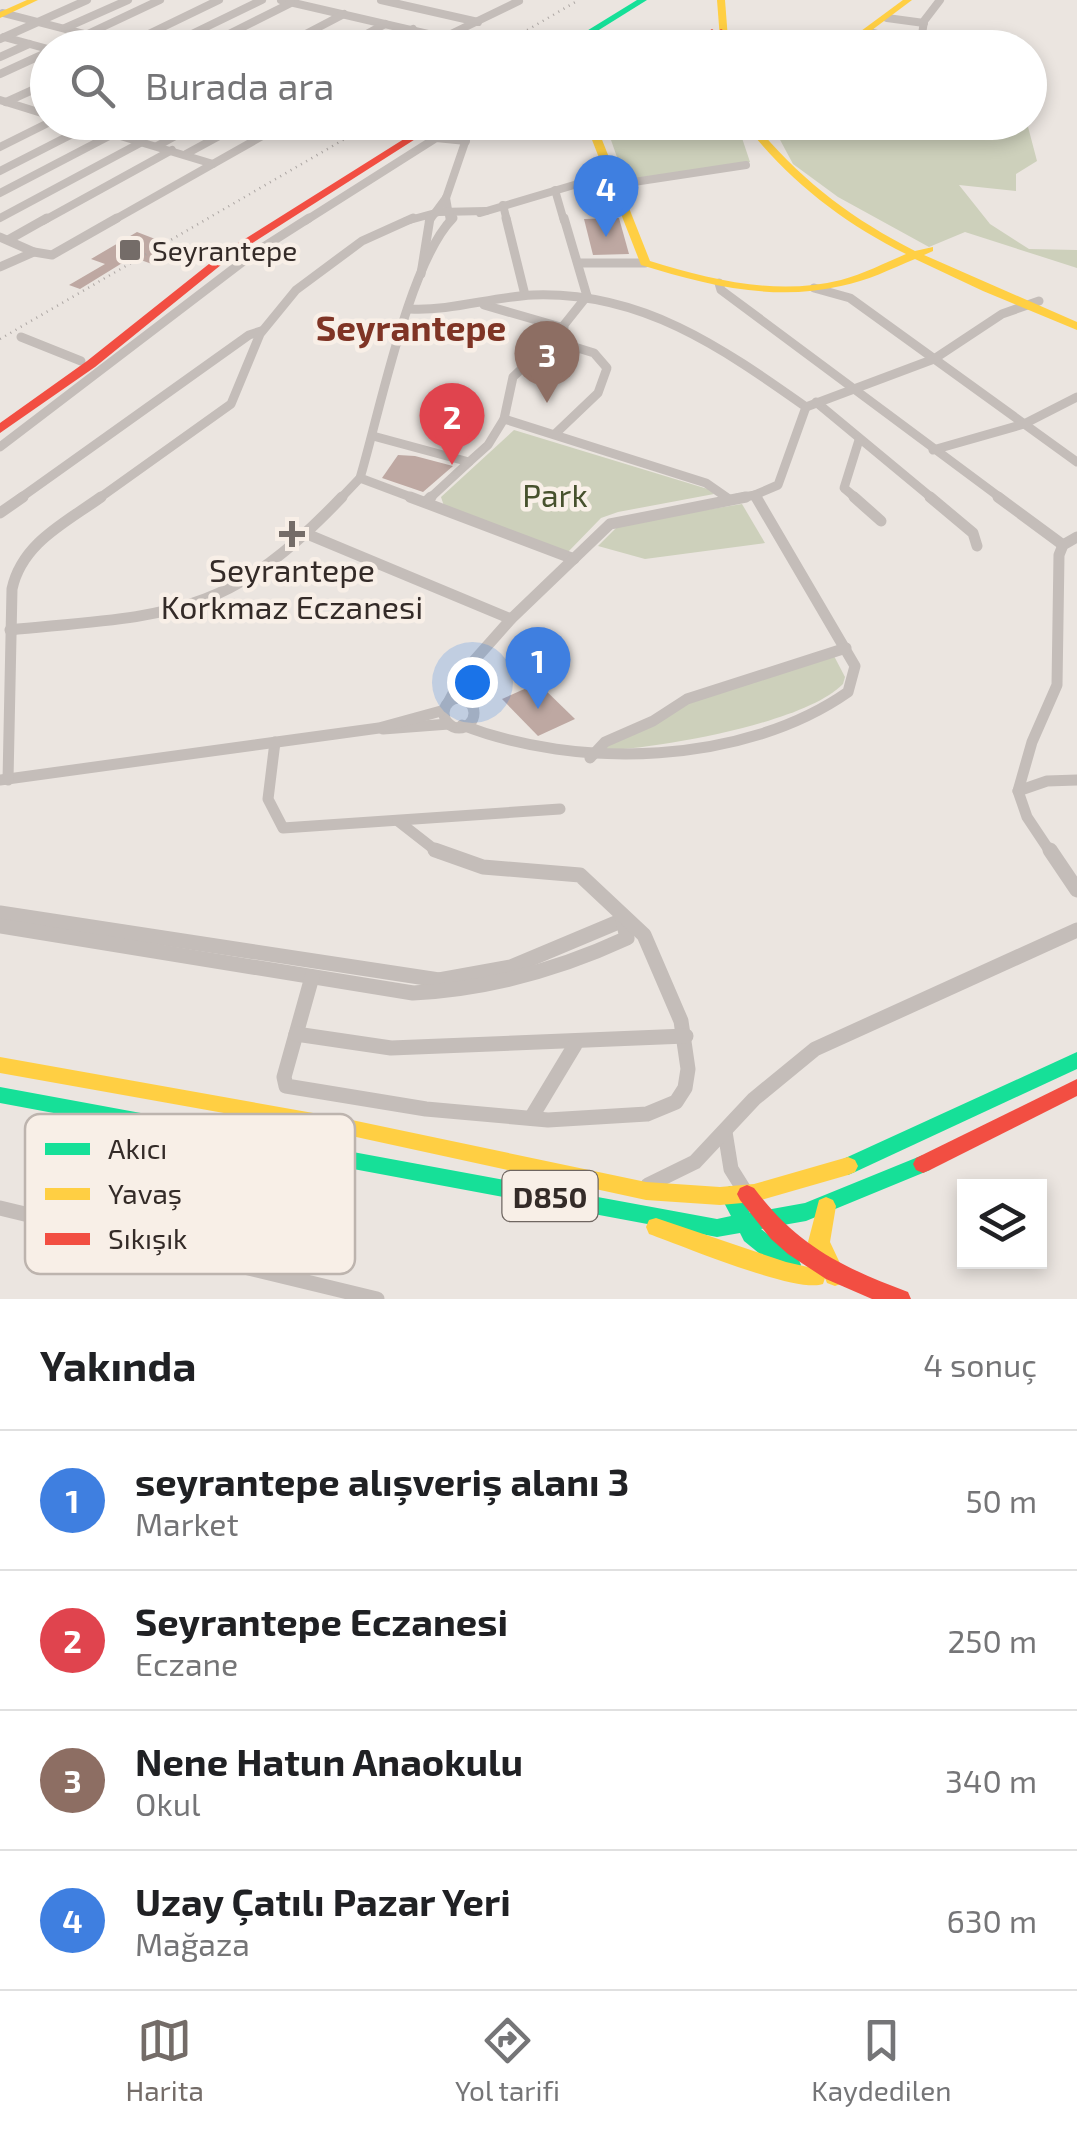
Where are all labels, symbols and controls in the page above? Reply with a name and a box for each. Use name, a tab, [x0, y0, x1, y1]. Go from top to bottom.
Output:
search box	[30, 30, 1047, 140]
icon: search	[65, 58, 120, 113]
text: Burada ara	[145, 62, 334, 108]
pin: 4	[574, 154, 638, 237]
place label: Seyrantepe	[152, 233, 297, 267]
marker: Seyrantepe	[117, 237, 143, 263]
district label: Seyrantepe	[316, 306, 506, 349]
pin: 3	[514, 320, 580, 403]
pin: 2	[420, 382, 484, 465]
park label: Park	[522, 475, 588, 513]
marker: Seyrantepe Korkmaz Eczanesi	[281, 523, 303, 545]
place label: Seyrantepe Korkmaz Eczanesi	[161, 550, 423, 625]
pin: 1	[506, 626, 570, 709]
your location	[447, 657, 498, 708]
legend	[25, 1114, 355, 1274]
text: Akıcı	[108, 1131, 167, 1165]
road number: D850	[502, 1171, 598, 1221]
text: Yavaş	[108, 1176, 182, 1211]
map controls	[957, 1179, 1047, 1269]
button: layers	[957, 1179, 1047, 1269]
text: Sıkışık	[108, 1221, 187, 1256]
text: Yakında	[40, 1339, 196, 1389]
text: 4 sonuç	[923, 1345, 1037, 1383]
text: seyrantepe alışveriş alanı 3	[135, 1458, 629, 1504]
text: 1	[66, 1481, 79, 1519]
text: 50 m	[965, 1481, 1037, 1519]
text: Market	[135, 1504, 239, 1542]
text: Seyrantepe Eczanesi	[135, 1598, 508, 1644]
text: 2	[63, 1621, 82, 1659]
text: 250 m	[947, 1621, 1037, 1659]
text: Eczane	[135, 1644, 238, 1682]
text: Nene Hatun Anaokulu	[135, 1738, 523, 1784]
text: 3	[63, 1761, 82, 1799]
text: 340 m	[945, 1761, 1037, 1799]
text: Okul	[135, 1784, 200, 1822]
text: Uzay Çatılı Pazar Yeri	[135, 1878, 511, 1924]
text: 4	[62, 1901, 83, 1939]
text: 630 m	[946, 1901, 1037, 1939]
text: Mağaza	[135, 1924, 250, 1962]
tab: Harita	[126, 2013, 204, 2107]
tab: Yol tarifi	[455, 2013, 560, 2107]
tab: Kaydedilen	[811, 2013, 951, 2107]

